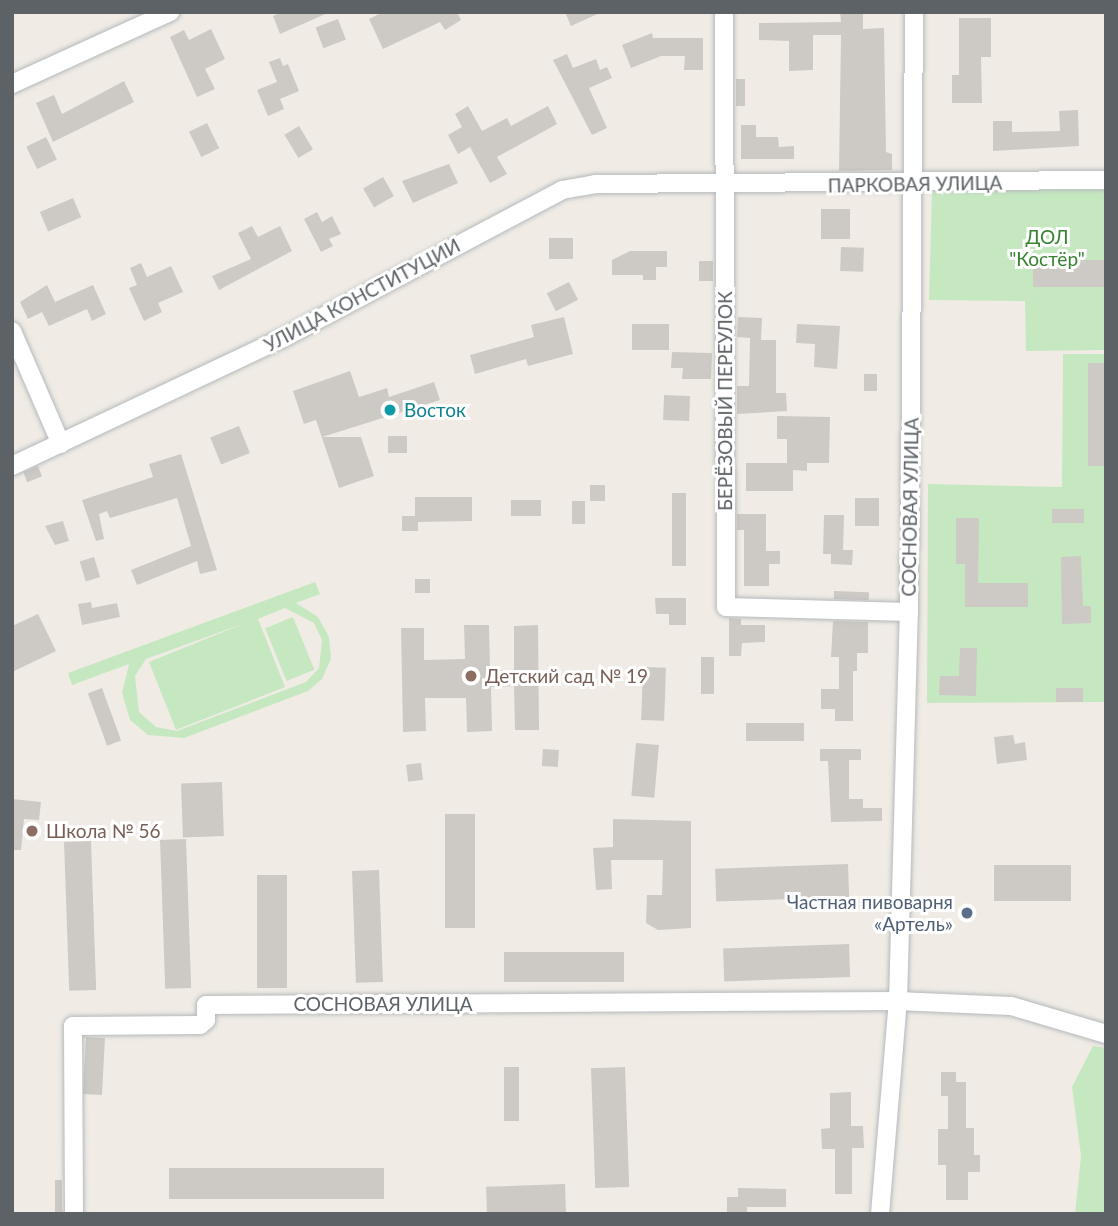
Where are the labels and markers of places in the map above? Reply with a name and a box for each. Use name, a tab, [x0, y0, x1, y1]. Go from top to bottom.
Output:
place label: Восток	[404, 399, 466, 421]
marker: Восток	[382, 402, 398, 418]
place label: Детский сад № 19	[485, 665, 648, 687]
marker: Детский сад № 19	[463, 668, 479, 684]
place label: Школа № 56	[46, 820, 161, 842]
marker: Школа № 56	[24, 823, 40, 839]
place label: Частная пивоварня «Артель»	[787, 891, 953, 935]
marker: Частная пивоварня «Артель»	[959, 905, 975, 921]

